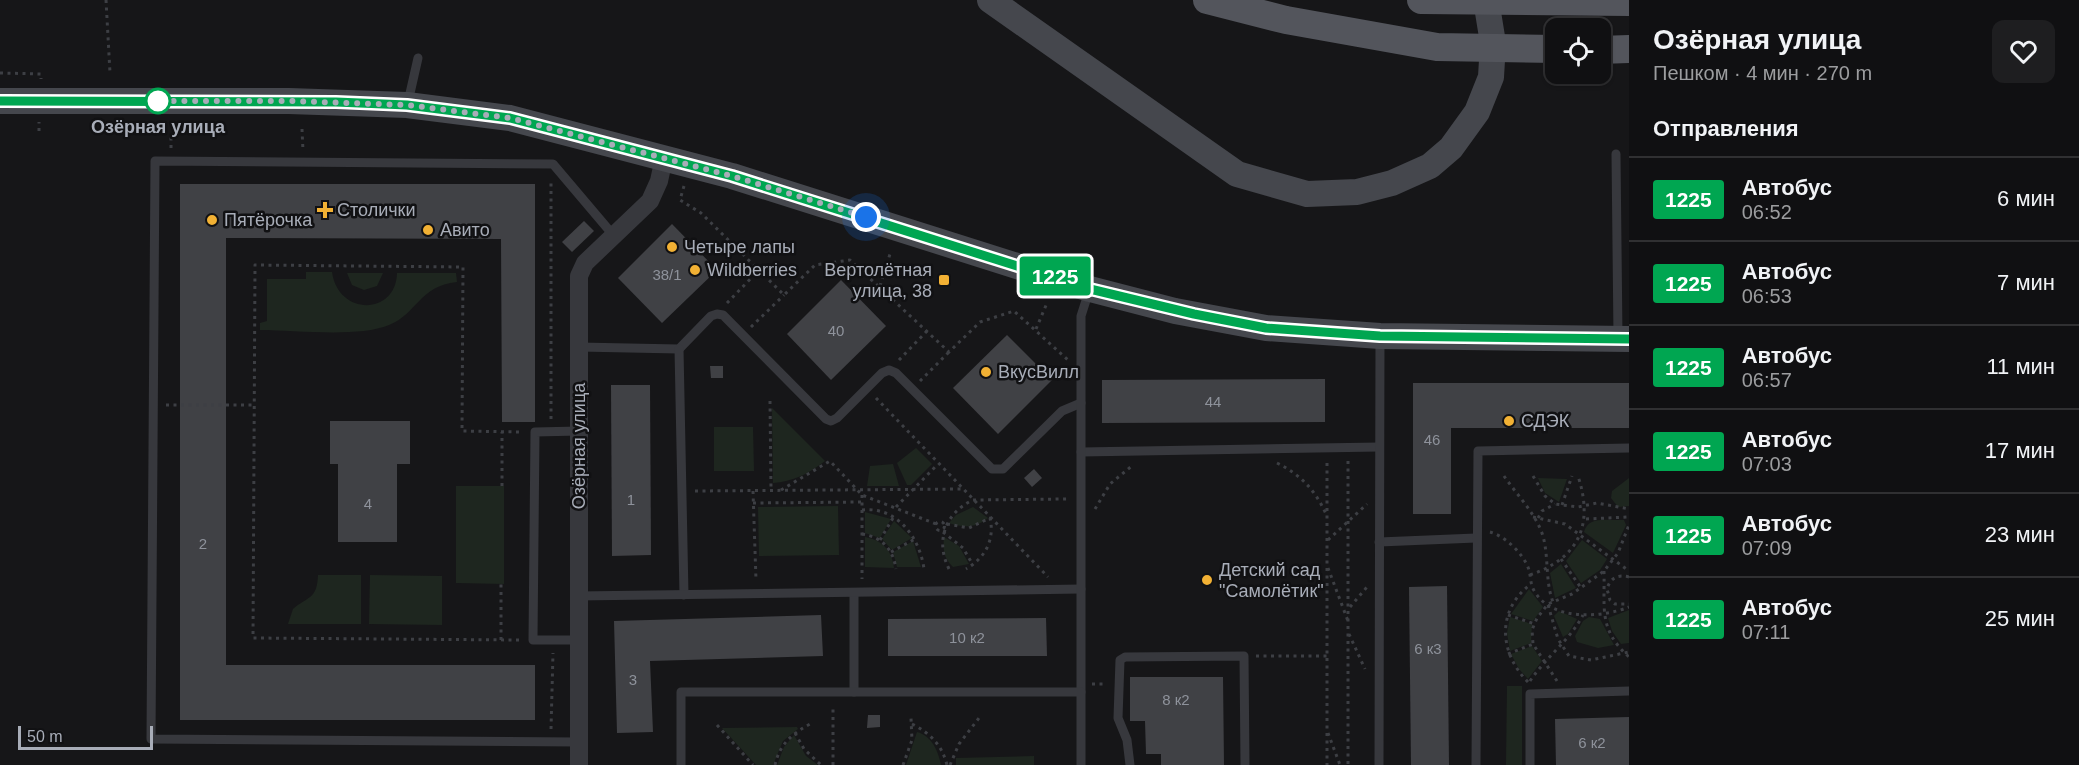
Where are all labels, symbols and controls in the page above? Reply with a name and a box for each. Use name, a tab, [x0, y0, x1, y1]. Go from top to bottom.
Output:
map controls	[1545, 18, 1611, 84]
button: locate	[1545, 18, 1611, 84]
button: heart	[1992, 20, 2055, 83]
text: Озёрная улица	[1653, 24, 1861, 55]
text: Пешком · 4 мин · 270 m	[1653, 62, 1872, 84]
marker: Озёрная улица	[145, 88, 171, 114]
text: Отправления	[1653, 116, 1799, 141]
place label: Озёрная улица	[91, 117, 226, 137]
text: Автобус	[1742, 175, 1832, 200]
text: 6 мин	[1997, 186, 2055, 211]
text: 1225	[1665, 188, 1712, 211]
place label: Столички	[337, 200, 416, 220]
text: 06:52	[1742, 201, 1792, 223]
your location	[851, 202, 881, 232]
marker: Столички	[318, 203, 332, 217]
place label: Пятёрочка	[224, 210, 313, 230]
marker: Пятёрочка	[205, 213, 219, 227]
place label: Авито	[440, 220, 490, 240]
marker: Авито	[421, 223, 435, 237]
place label: Четыре лапы	[684, 237, 795, 257]
marker: Четыре лапы	[665, 240, 679, 254]
line badge: 1225	[1013, 256, 1097, 296]
text: Автобус	[1742, 259, 1832, 284]
place label: Wildberries	[707, 260, 797, 280]
place label: Вертолётная улица, 38	[824, 260, 932, 301]
marker: Wildberries	[688, 263, 702, 277]
text: 1225	[1032, 265, 1078, 288]
house number: 38/1	[652, 266, 682, 283]
text: 7 мин	[1997, 270, 2055, 295]
text: 1225	[1665, 272, 1712, 295]
marker: Вертолётная улица, 38	[937, 273, 951, 287]
text: 06:53	[1742, 285, 1792, 307]
house number: 40	[828, 322, 844, 339]
text: Автобус	[1742, 343, 1832, 368]
text: 11 мин	[1986, 354, 2055, 379]
text: 1225	[1665, 356, 1712, 379]
place label: ВкусВилл	[998, 362, 1079, 382]
marker: ВкусВилл	[979, 365, 993, 379]
text: 06:57	[1742, 369, 1792, 391]
street label: Озёрная улица	[569, 382, 589, 509]
house number: 44	[1205, 393, 1221, 410]
place label: СДЭК	[1521, 411, 1570, 431]
marker: СДЭК	[1502, 414, 1516, 428]
text: Автобус	[1742, 427, 1832, 452]
house number: 46	[1424, 431, 1440, 448]
text: 17 мин	[1985, 438, 2055, 463]
text: 1225	[1665, 440, 1712, 463]
text: 07:03	[1742, 453, 1792, 475]
house number: 1	[627, 491, 635, 508]
house number: 4	[364, 495, 372, 512]
text: Автобус	[1742, 511, 1832, 536]
text: 23 мин	[1985, 522, 2055, 547]
text: 1225	[1665, 524, 1712, 547]
house number: 2	[199, 535, 207, 552]
text: 07:09	[1742, 537, 1792, 559]
place label: Детский сад "Самолётик"	[1219, 560, 1324, 601]
marker: Детский сад "Самолётик"	[1200, 573, 1214, 587]
text: Автобус	[1742, 595, 1832, 620]
text: 25 мин	[1985, 606, 2055, 631]
text: 1225	[1665, 608, 1712, 631]
text: 07:11	[1742, 621, 1790, 643]
house number: 10 к2	[949, 629, 985, 646]
house number: 6 к3	[1414, 640, 1442, 657]
house number: 3	[629, 671, 637, 688]
house number: 8 к2	[1162, 691, 1190, 708]
scale bar	[18, 723, 153, 750]
text: 50 m	[27, 728, 63, 745]
house number: 6 к2	[1578, 734, 1606, 751]

